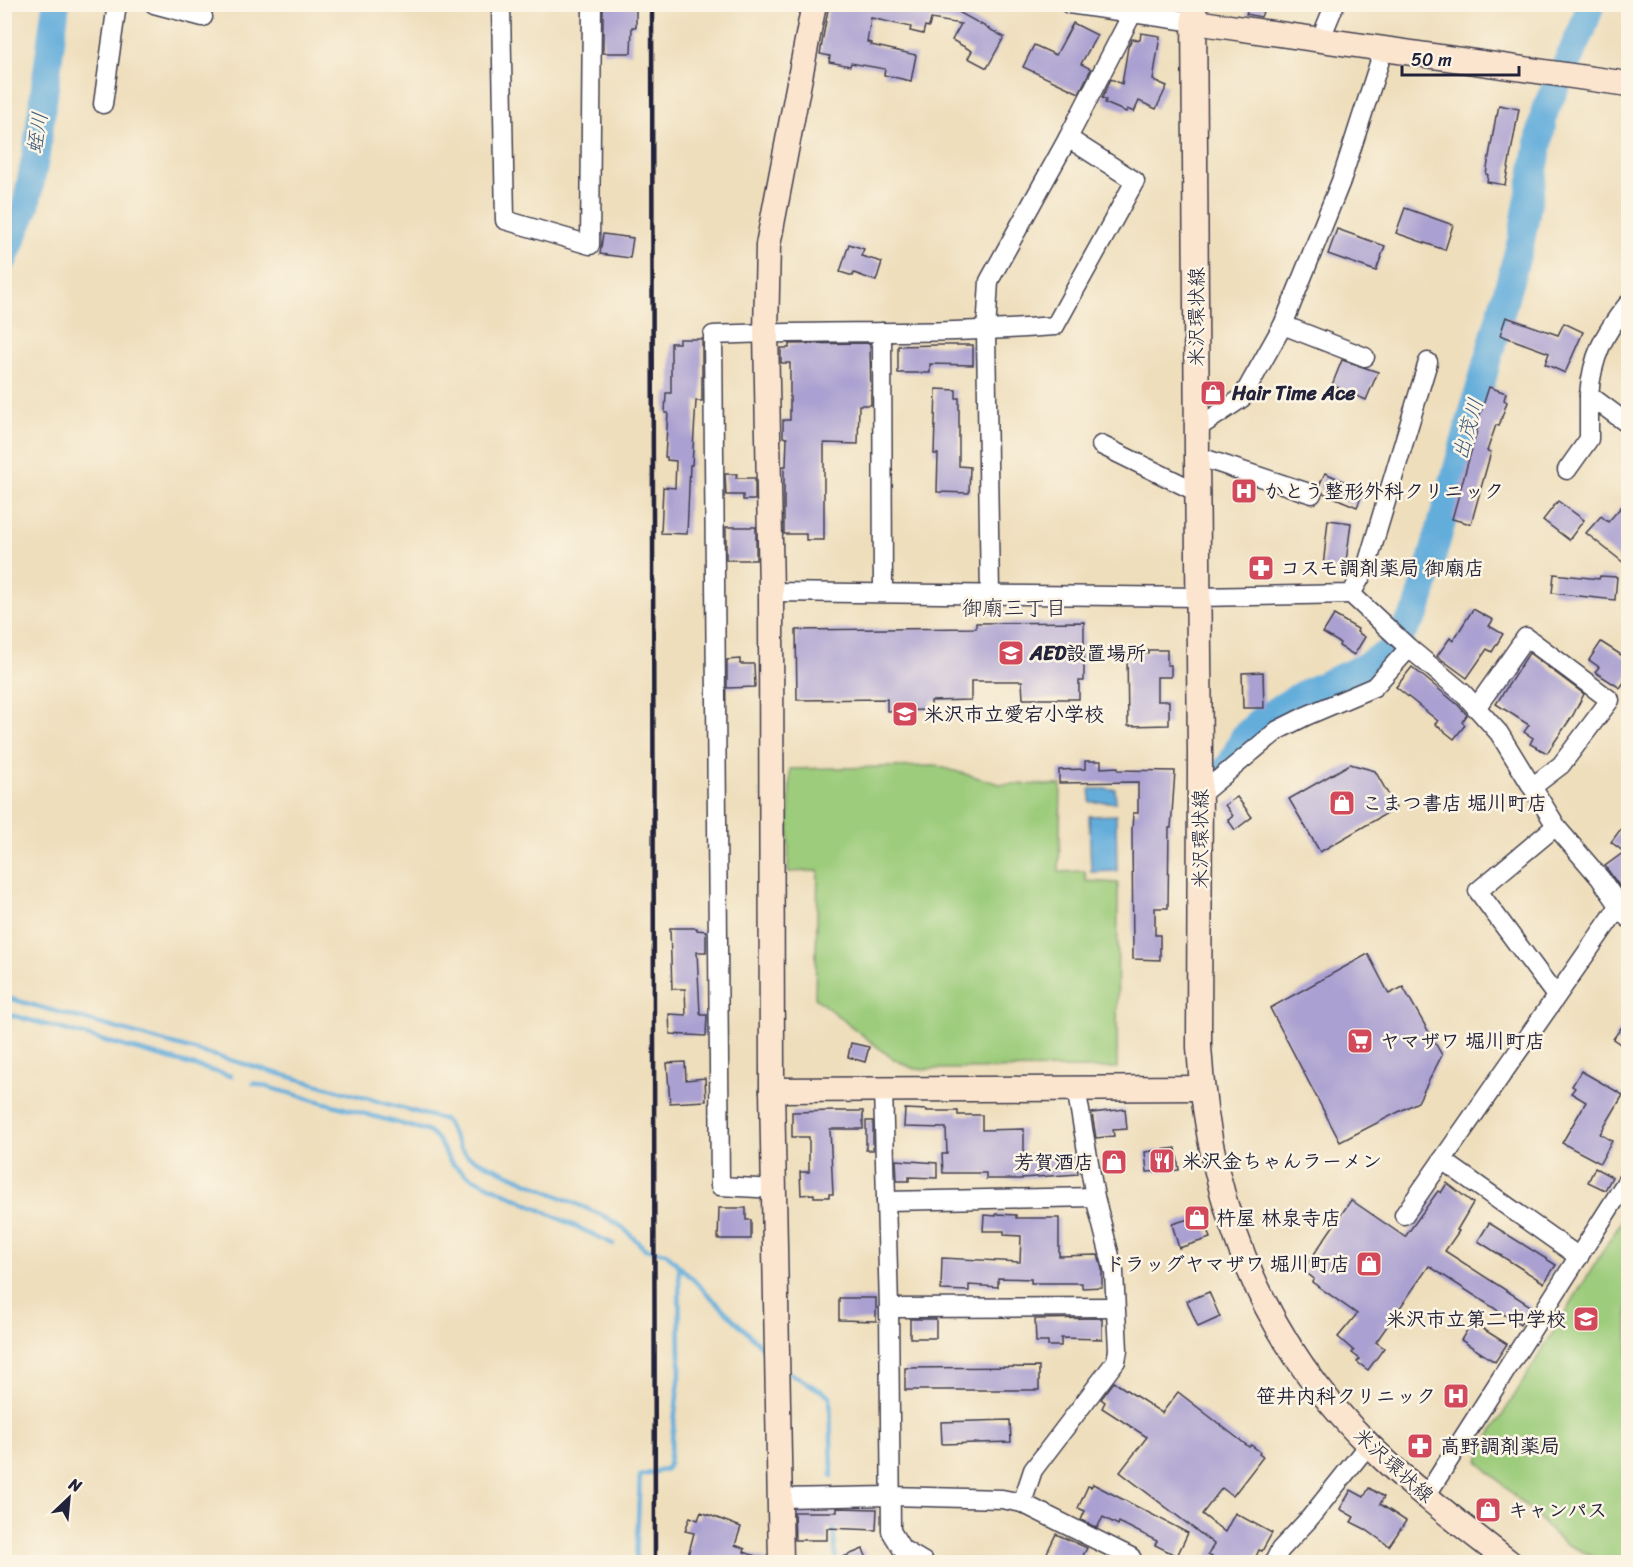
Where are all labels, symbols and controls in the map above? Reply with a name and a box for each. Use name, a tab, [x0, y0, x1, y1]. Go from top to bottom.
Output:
scale bar	[1402, 39, 1519, 77]
text: 50 m	[1411, 44, 1452, 76]
water label: 蛭川	[15, 109, 59, 157]
street label: 米沢環状線	[1179, 267, 1214, 367]
place label: Hair Time Ace	[1231, 376, 1356, 411]
shop icon: Hair Time Ace	[1198, 378, 1228, 408]
water label: 出茂川	[1441, 393, 1495, 465]
place label: かとう整形外科クリニック	[1264, 474, 1504, 509]
hospital icon: かとう整形外科クリニック	[1229, 476, 1259, 506]
place label: コスモ調剤薬局 御廟店	[1280, 551, 1484, 586]
pharmacy icon: コスモ調剤薬局 御廟店	[1246, 553, 1276, 583]
district label: 御廟三丁目	[962, 589, 1067, 627]
place label: AED設置場所	[1029, 636, 1146, 671]
school or university icon: AED設置場所	[996, 638, 1026, 668]
place label: 米沢市立愛宕小学校	[924, 697, 1104, 732]
school or university icon: 米沢市立愛宕小学校	[890, 699, 920, 729]
place label: こまつ書店 堀川町店	[1362, 786, 1547, 821]
shop icon: こまつ書店 堀川町店	[1327, 788, 1357, 818]
street label: 米沢環状線	[1183, 789, 1218, 889]
place label: ヤマザワ 堀川町店	[1380, 1024, 1545, 1059]
supermarket icon: ヤマザワ 堀川町店	[1345, 1026, 1375, 1056]
place label: 米沢金ちゃんラーメン	[1182, 1144, 1382, 1179]
place label: 芳賀酒店	[1014, 1145, 1094, 1180]
restaurant icon: 米沢金ちゃんラーメン	[1147, 1146, 1177, 1176]
shop icon: 芳賀酒店	[1099, 1147, 1129, 1177]
place label: 杵屋 林泉寺店	[1216, 1201, 1341, 1236]
shop icon: 杵屋 林泉寺店	[1182, 1203, 1212, 1233]
place label: ドラッグヤマザワ 堀川町店	[1105, 1247, 1350, 1282]
shop icon: ドラッグヤマザワ 堀川町店	[1354, 1249, 1384, 1279]
place label: 米沢市立第二中学校	[1386, 1302, 1566, 1337]
school or university icon: 米沢市立第二中学校	[1571, 1304, 1601, 1334]
place label: 笹井内科クリニック	[1256, 1379, 1436, 1414]
hospital icon: 笹井内科クリニック	[1441, 1381, 1471, 1411]
street label: 米沢環状線	[1345, 1419, 1443, 1512]
place label: 高野調剤薬局	[1440, 1429, 1560, 1464]
pharmacy icon: 高野調剤薬局	[1405, 1431, 1435, 1461]
north arrow	[39, 1468, 99, 1528]
text: N	[63, 1469, 88, 1501]
place label: キャンパス	[1508, 1493, 1607, 1528]
shop icon: キャンパス	[1473, 1495, 1503, 1525]

